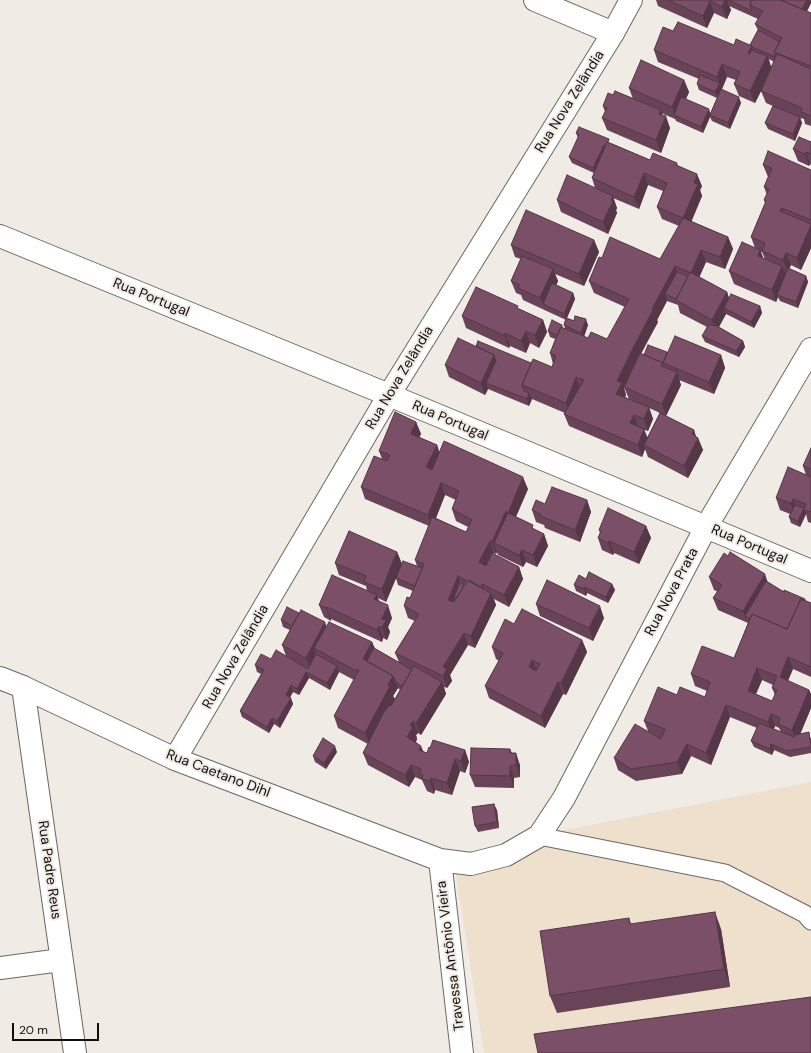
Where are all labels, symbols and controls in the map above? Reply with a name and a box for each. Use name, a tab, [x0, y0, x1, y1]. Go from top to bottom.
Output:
street label: Rua Nova Zelândia	[532, 48, 608, 156]
street label: Rua Portugal	[110, 275, 192, 321]
street label: Rua Nova Zelândia	[362, 323, 438, 433]
street label: Rua Portugal	[409, 397, 491, 445]
street label: Rua Portugal	[708, 521, 790, 569]
street label: Rua Nova Prata	[642, 545, 702, 639]
street label: Rua Nova Zelândia	[199, 602, 273, 712]
street label: Rua Caetano Dihl	[163, 746, 273, 802]
street label: Rua Padre Reus	[34, 820, 64, 920]
street label: Travessa Antônio Vieira	[433, 880, 469, 1032]
scale bar	[14, 1015, 101, 1041]
text: 20 m	[19, 1022, 48, 1038]

